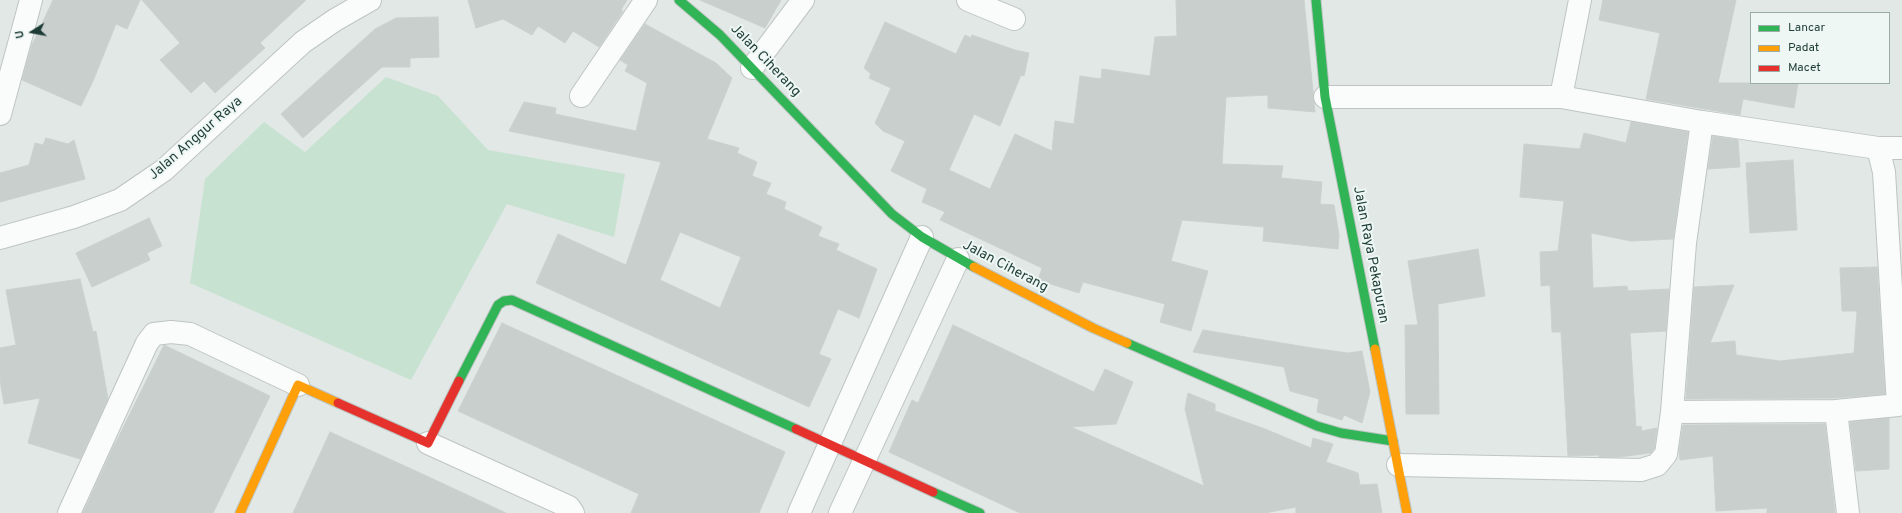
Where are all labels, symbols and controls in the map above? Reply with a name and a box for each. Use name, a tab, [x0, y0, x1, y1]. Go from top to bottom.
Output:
north arrow	[12, 12, 52, 52]
legend	[1750, 12, 1890, 84]
text: Lancar	[1788, 20, 1825, 36]
street label: Jalan Ciherang	[726, 21, 804, 101]
text: U	[13, 29, 28, 39]
text: Padat	[1788, 40, 1819, 56]
text: Macet	[1788, 60, 1821, 76]
street label: Jalan Anggur Raya	[146, 94, 246, 184]
street label: Jalan Raya Pekapuran	[1348, 185, 1392, 325]
street label: Jalan Ciherang	[959, 237, 1051, 297]

